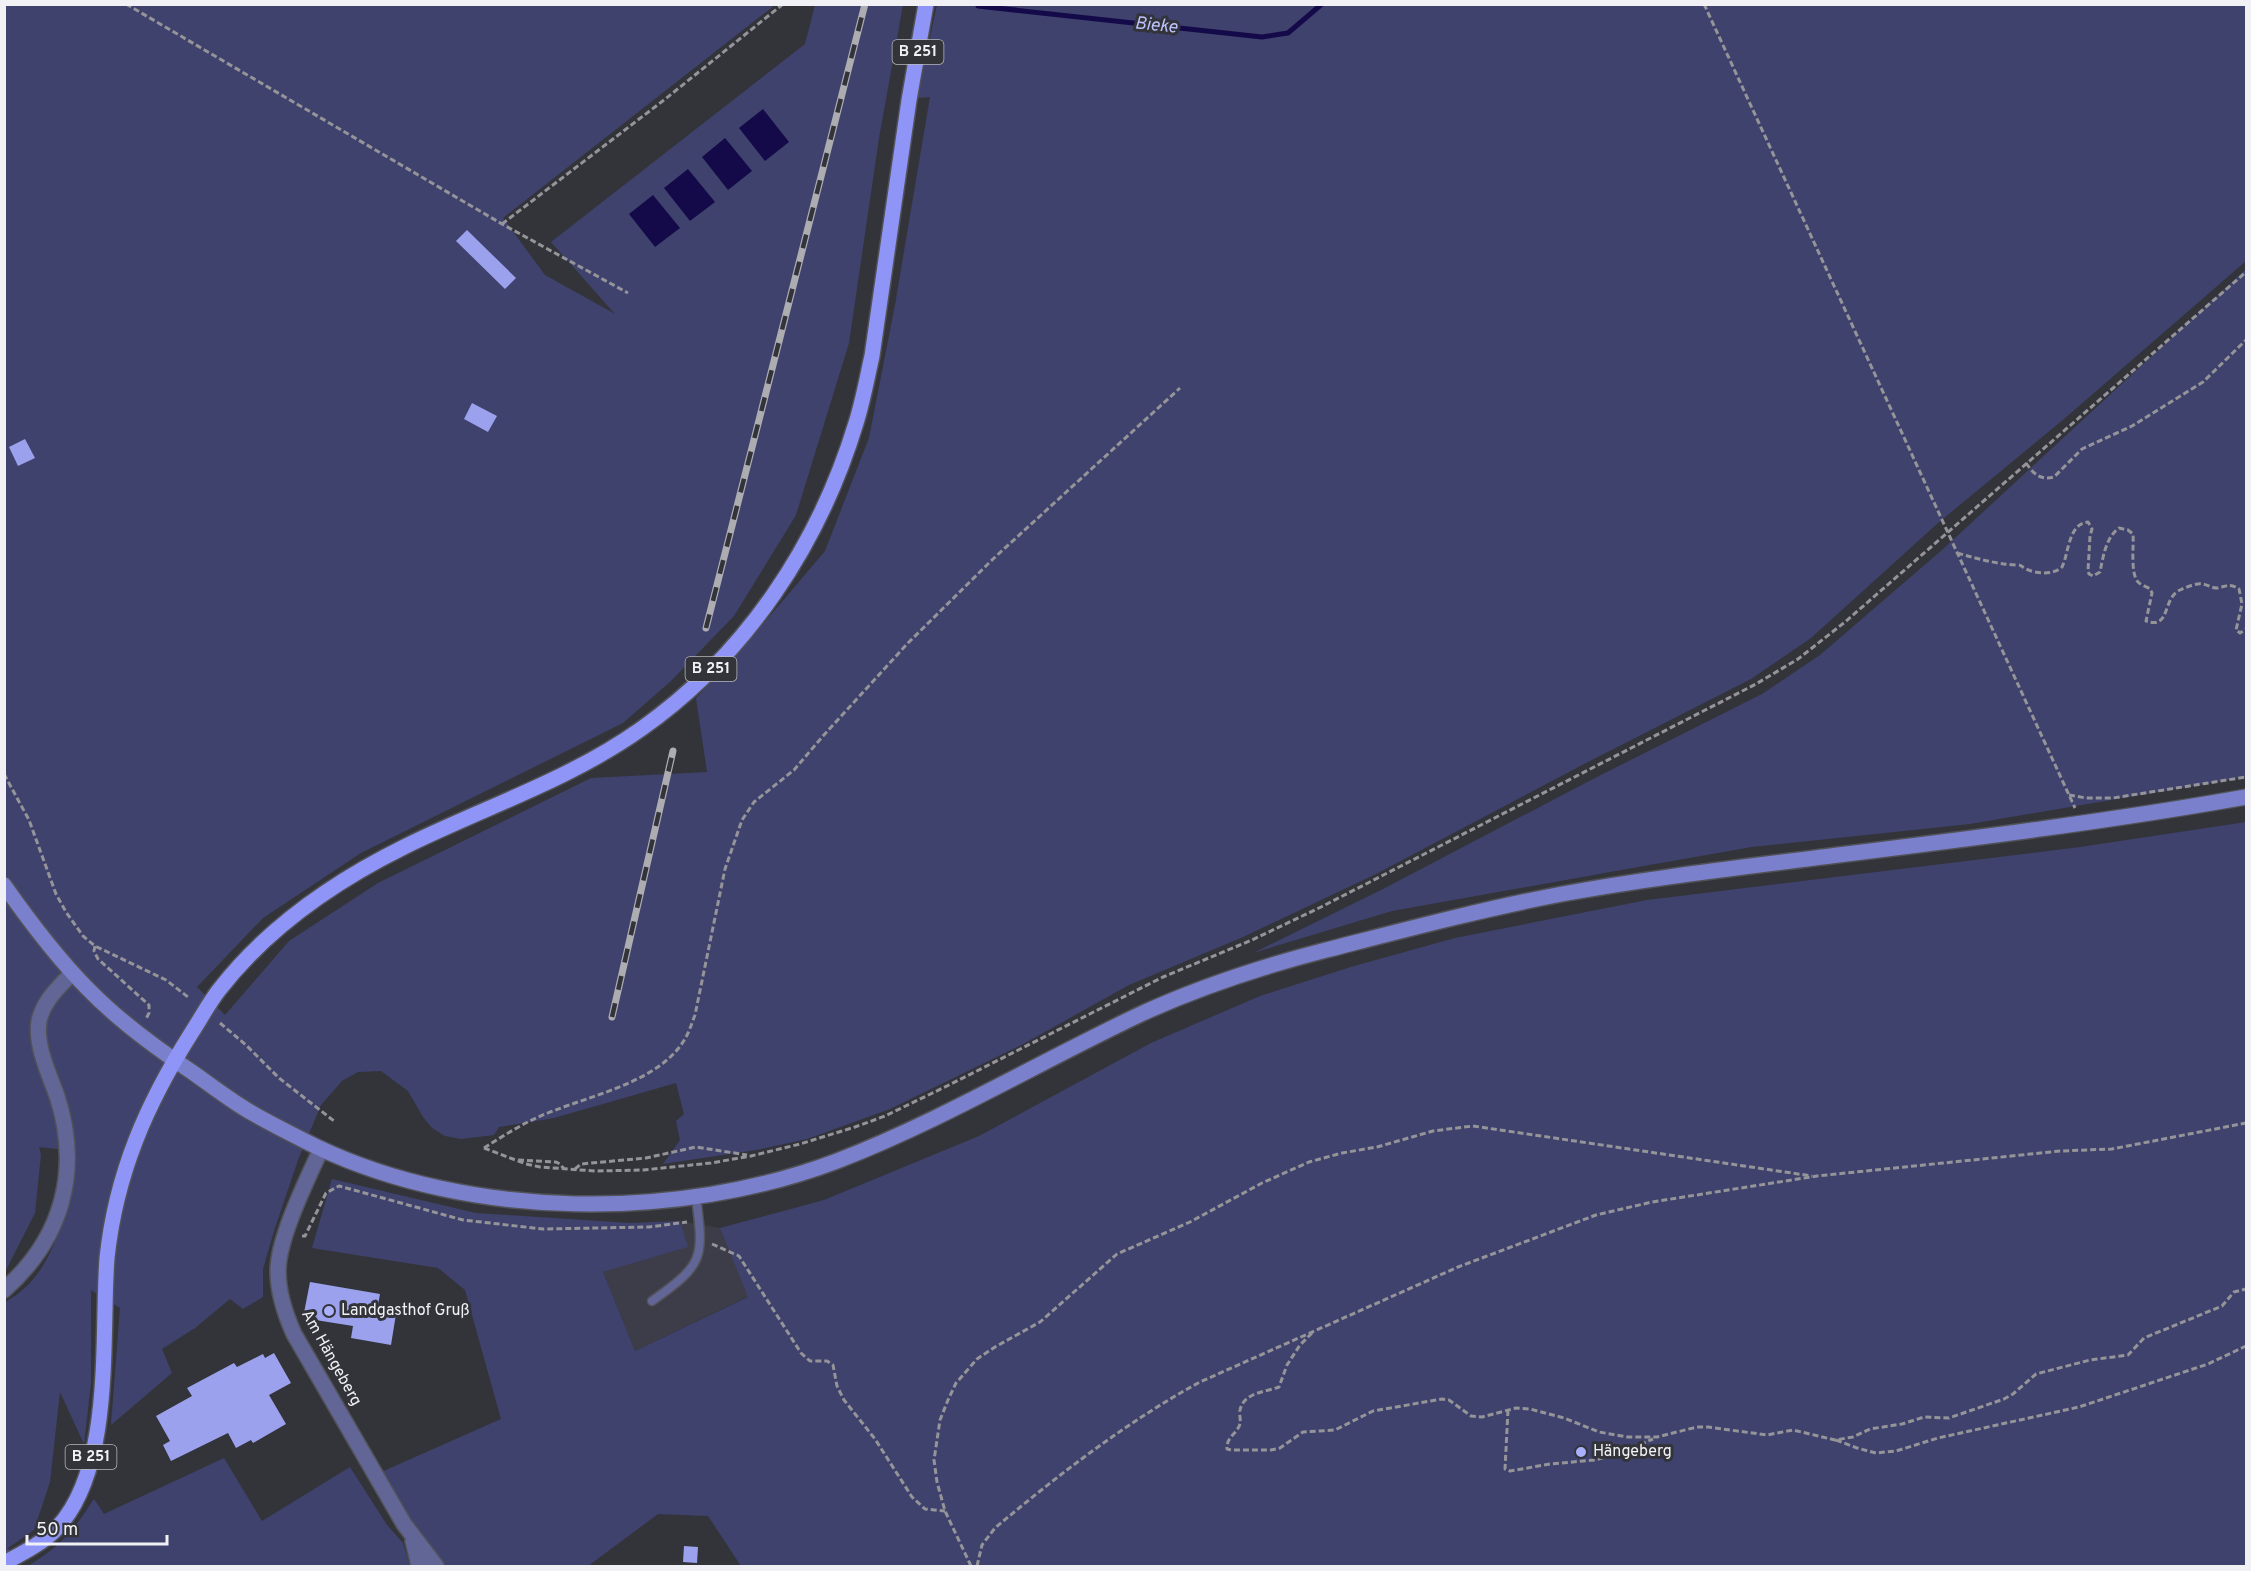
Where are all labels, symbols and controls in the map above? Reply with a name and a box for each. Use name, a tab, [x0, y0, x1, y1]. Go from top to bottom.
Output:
water label: Bieke	[1134, 12, 1179, 40]
road number: B 251	[892, 40, 944, 64]
road number: B 251	[686, 657, 736, 681]
place label: Landgasthof Gruß	[341, 1301, 470, 1321]
marker: Landgasthof Gruß	[322, 1304, 336, 1318]
street label: Am Hängeberg	[296, 1306, 366, 1410]
place label: Hängeberg	[1593, 1442, 1672, 1462]
road number: B 251	[66, 1445, 116, 1469]
marker: Hängeberg	[1574, 1445, 1588, 1459]
scale bar	[27, 1508, 166, 1546]
text: 50 m	[36, 1519, 78, 1542]

